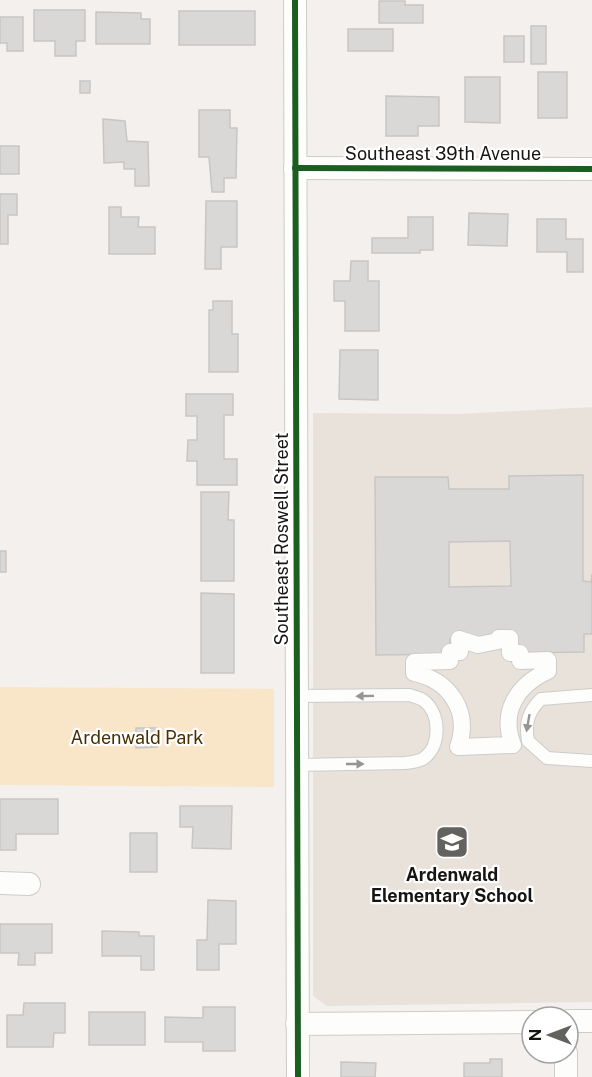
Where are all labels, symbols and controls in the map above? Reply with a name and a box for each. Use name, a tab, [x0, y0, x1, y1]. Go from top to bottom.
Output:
street label: Southeast 39th Avenue	[345, 143, 541, 164]
street label: Southeast Roswell Street	[271, 433, 292, 645]
one-way arrow	[356, 691, 375, 700]
one-way arrow	[524, 714, 533, 733]
park label: Ardenwald Park	[71, 727, 203, 748]
one-way arrow	[345, 759, 364, 769]
school or university icon: Ardenwald Elementary School	[434, 824, 470, 860]
place label: Ardenwald Elementary School	[371, 864, 533, 906]
north arrow	[520, 1005, 580, 1065]
text: N	[526, 1029, 545, 1041]

